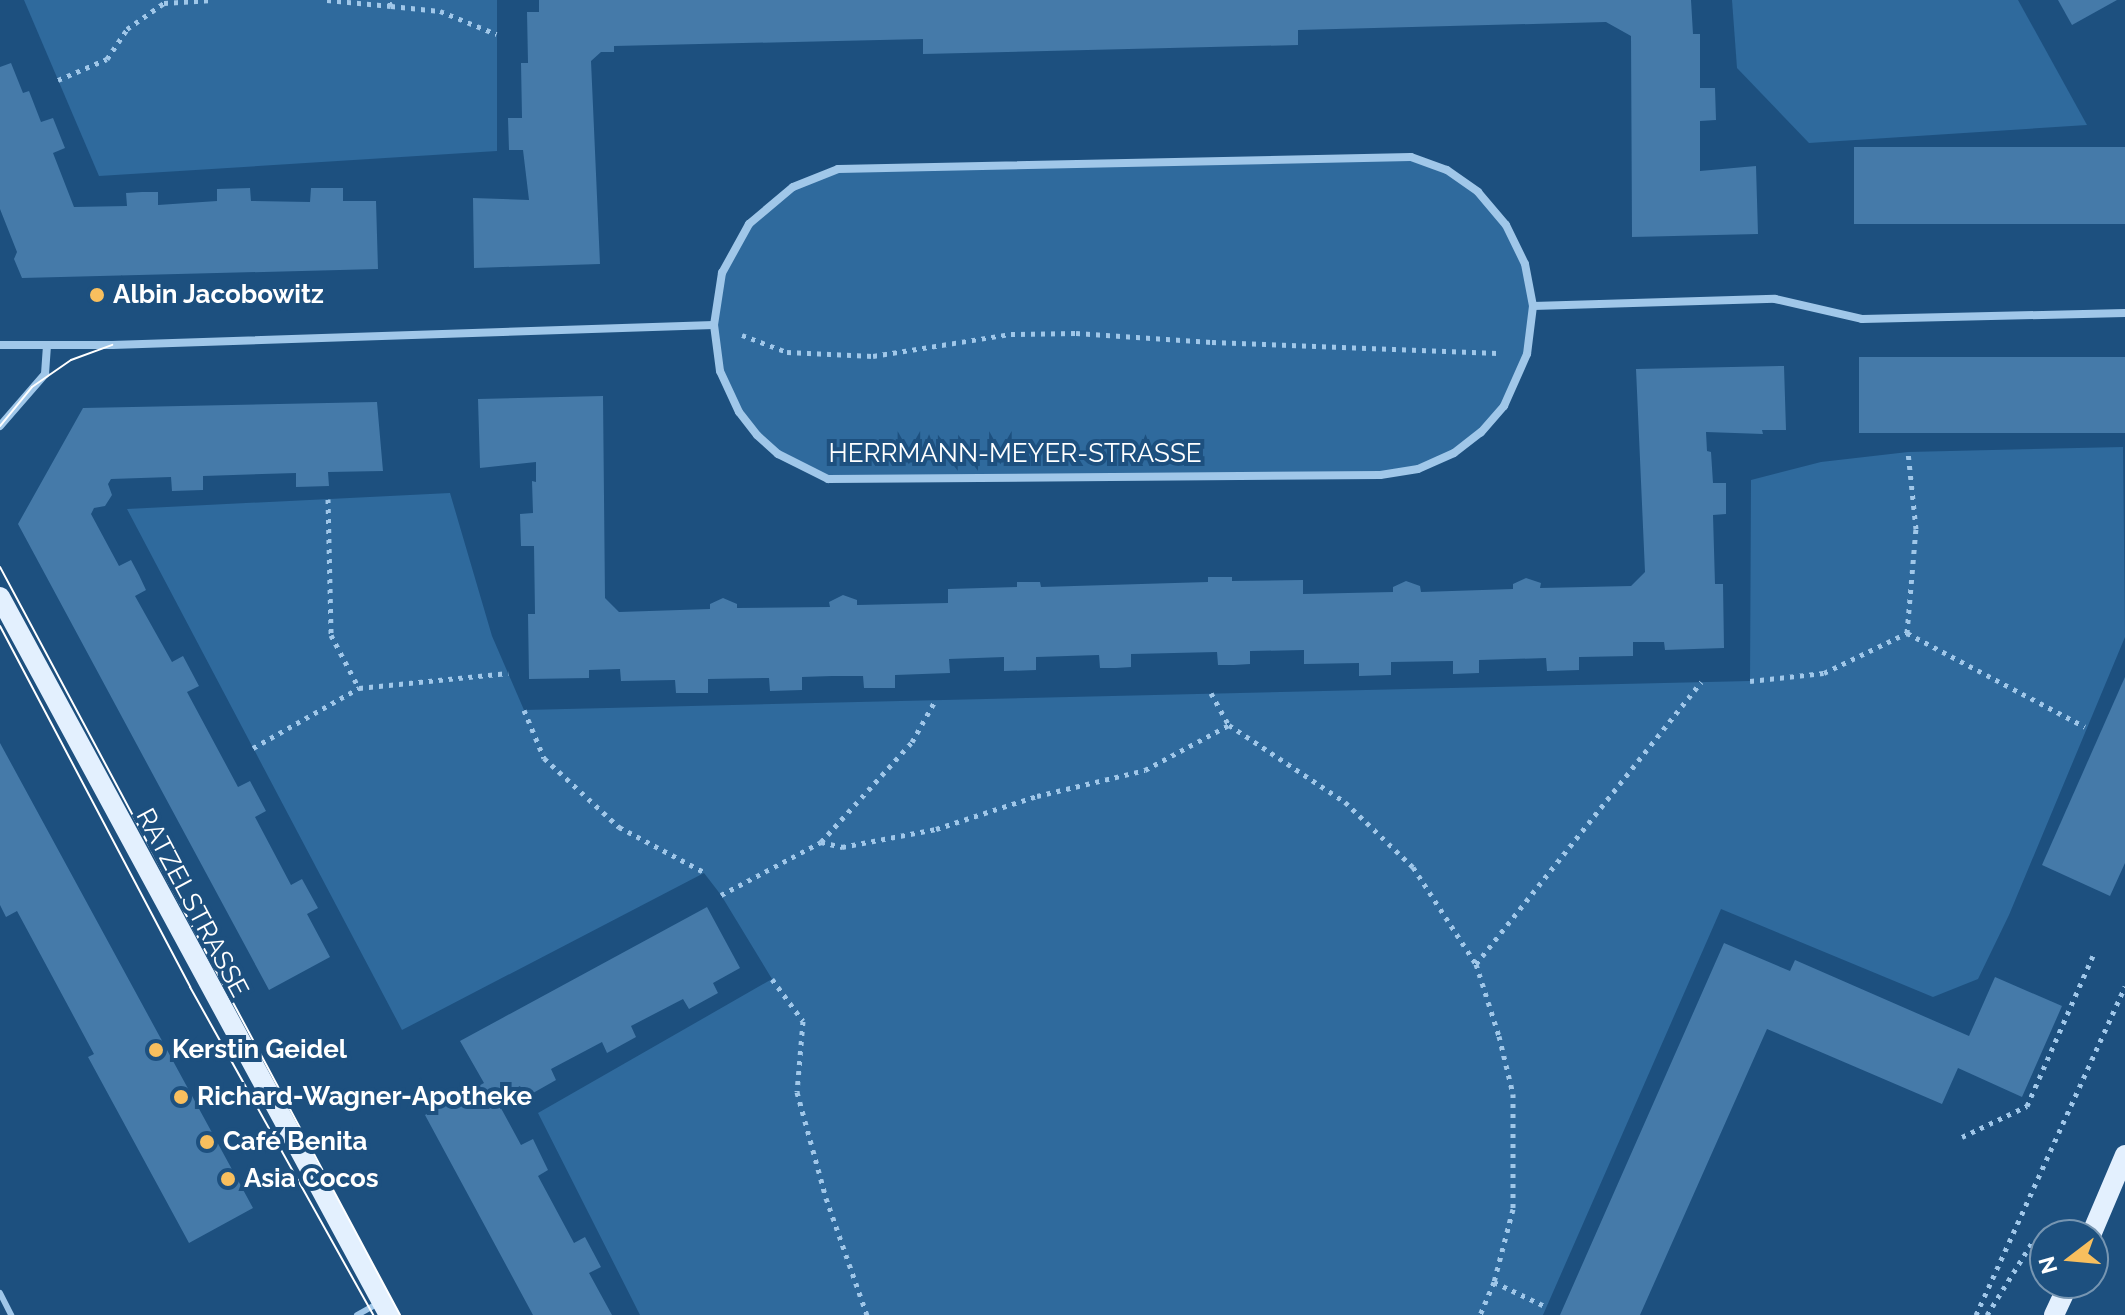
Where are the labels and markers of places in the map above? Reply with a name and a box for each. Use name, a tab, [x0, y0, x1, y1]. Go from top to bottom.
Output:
place label: Albin Jacobowitz	[113, 279, 324, 311]
marker: Albin Jacobowitz	[88, 286, 106, 304]
place label: Kerstin Geidel	[172, 1034, 347, 1066]
marker: Kerstin Geidel	[147, 1041, 165, 1059]
place label: Richard-Wagner-Apotheke	[197, 1081, 532, 1113]
marker: Richard-Wagner-Apotheke	[172, 1088, 190, 1106]
place label: Café Benita	[223, 1126, 367, 1158]
marker: Café Benita	[198, 1133, 216, 1151]
place label: Asia Cocos	[244, 1163, 379, 1195]
marker: Asia Cocos	[219, 1170, 237, 1188]

